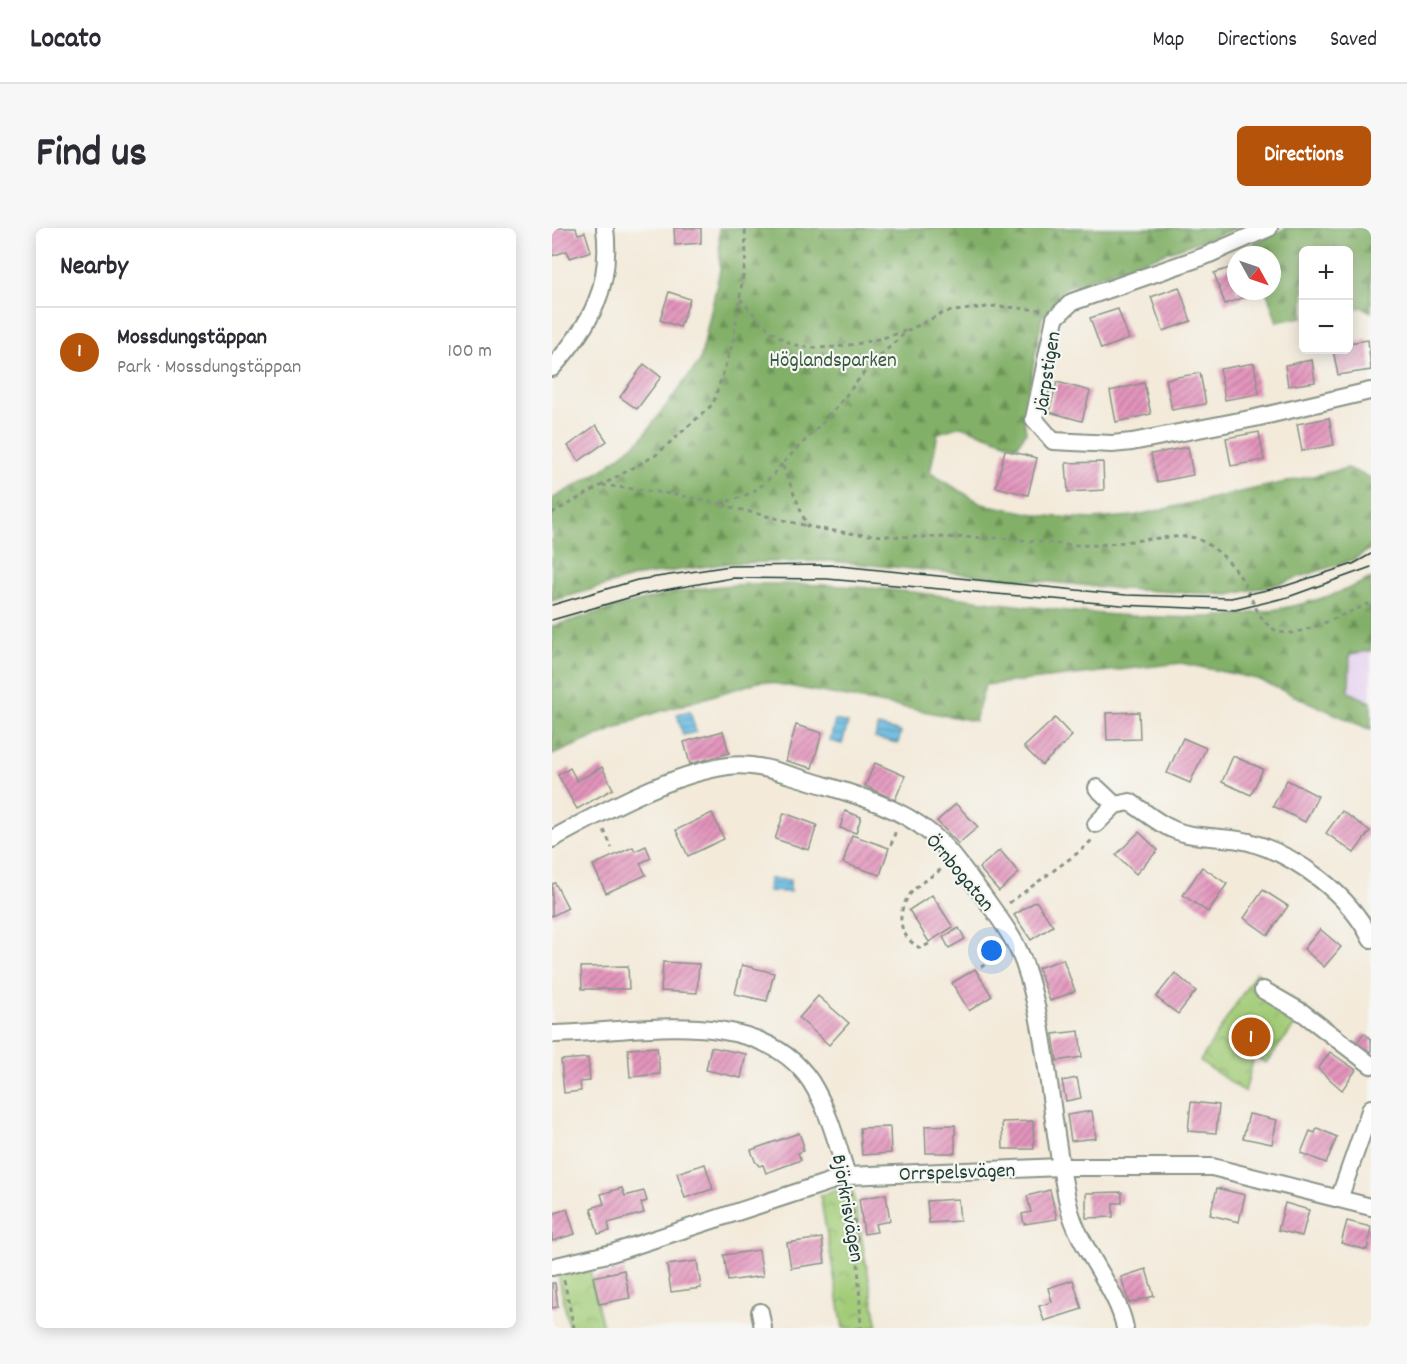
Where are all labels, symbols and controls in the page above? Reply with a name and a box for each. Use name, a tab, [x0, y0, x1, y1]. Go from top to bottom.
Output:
text: Locato	[30, 21, 101, 61]
text: Map	[1153, 26, 1184, 56]
text: Directions	[1217, 26, 1297, 56]
text: Saved	[1330, 26, 1377, 56]
text: Find us	[36, 126, 147, 186]
button: Directions	[1237, 126, 1371, 186]
north arrow	[1227, 246, 1281, 300]
map controls	[1299, 246, 1353, 354]
button: +	[1299, 246, 1353, 300]
text: Nearby	[60, 249, 128, 286]
button: −	[1299, 300, 1353, 354]
text: Mossdungstäppan	[117, 323, 267, 354]
street label: Järpstigen	[1028, 330, 1070, 417]
text: 1	[77, 338, 82, 366]
text: 100 m	[448, 338, 492, 366]
park label: Höglandsparken	[769, 347, 897, 377]
text: Park · Mossdungstäppan	[117, 354, 301, 382]
street label: Örnbogatan	[917, 828, 1000, 919]
your location	[977, 936, 1006, 965]
pin: 1	[1232, 1014, 1270, 1060]
street label: Björkrisvägen	[822, 1152, 870, 1265]
street label: Orrspelsvägen	[898, 1157, 1016, 1191]

